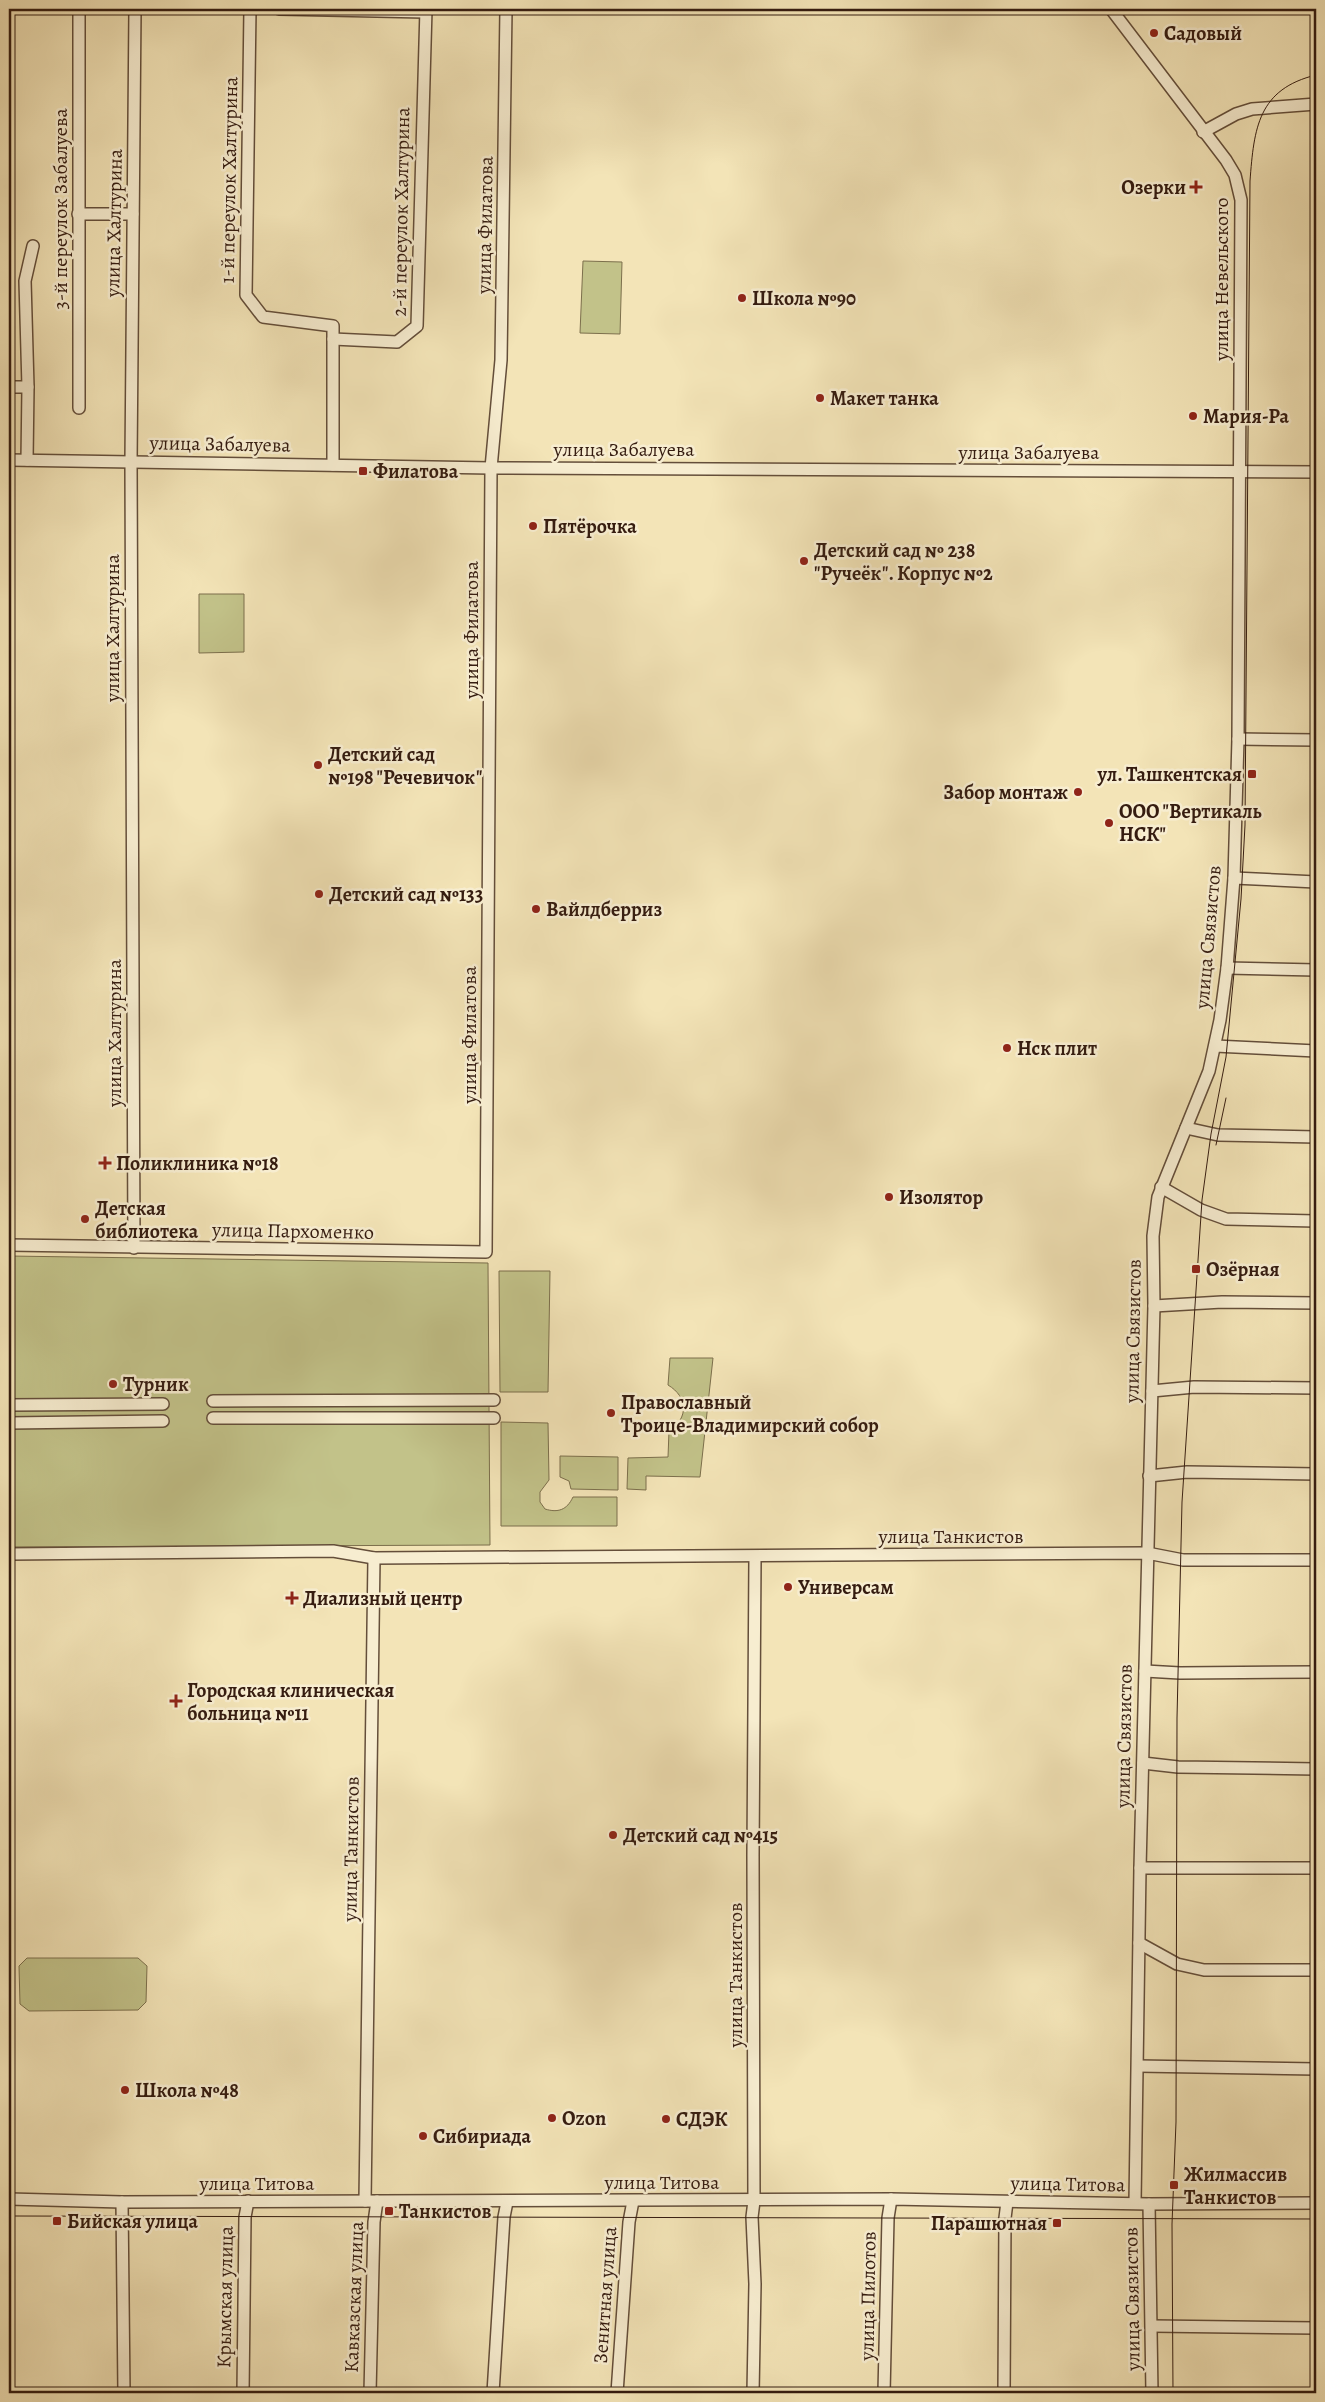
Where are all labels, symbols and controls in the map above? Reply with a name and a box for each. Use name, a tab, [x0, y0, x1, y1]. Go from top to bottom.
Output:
place label: Садовый	[1164, 20, 1242, 47]
marker: Садовый	[1148, 27, 1160, 39]
street label: 1-й переулок Халтурина	[214, 76, 244, 284]
street label: 2-й переулок Халтурина	[386, 106, 416, 317]
street label: 3-й переулок Забалуева	[47, 108, 74, 310]
street label: улица Халтурина	[99, 148, 129, 298]
street label: улица Филатова	[470, 155, 500, 295]
place label: Озерки	[1121, 174, 1186, 201]
marker: Озерки	[1190, 181, 1202, 193]
street label: улица Невельского	[1208, 197, 1235, 362]
place label: Школа №90	[752, 285, 856, 312]
marker: Школа №90	[736, 292, 748, 304]
place label: Макет танка	[830, 385, 939, 412]
marker: Макет танка	[814, 392, 826, 404]
place label: Мария-Ра	[1203, 403, 1289, 430]
marker: Мария-Ра	[1187, 410, 1199, 422]
street label: улица Забалуева	[148, 429, 292, 459]
street label: улица Забалуева	[552, 436, 695, 463]
street label: улица Забалуева	[957, 439, 1100, 466]
place label: Филатова	[373, 458, 459, 485]
marker: Филатова	[357, 465, 369, 477]
place label: Пятёрочка	[543, 513, 637, 540]
marker: Пятёрочка	[527, 520, 539, 532]
place label: Детский сад № 238 "Ручеёк". Корпус №2	[814, 537, 993, 587]
street label: улица Халтурина	[99, 553, 126, 703]
marker: Детский сад № 238 "Ручеёк". Корпус №2	[798, 555, 810, 567]
street label: улица Филатова	[458, 560, 485, 700]
place label: Детский сад №198 "Речевичок"	[328, 741, 482, 791]
marker: Детский сад №198 "Речевичок"	[312, 759, 324, 771]
place label: ул. Ташкентская	[1096, 761, 1242, 788]
marker: ул. Ташкентская	[1246, 768, 1258, 780]
place label: Забор монтаж	[943, 779, 1068, 806]
marker: Забор монтаж	[1072, 786, 1084, 798]
place label: ООО "Вертикаль НСК"	[1119, 798, 1262, 848]
marker: ООО "Вертикаль НСК"	[1103, 817, 1115, 829]
street label: улица Связистов	[1188, 864, 1228, 1011]
place label: Детский сад №133	[329, 881, 483, 908]
marker: Детский сад №133	[313, 888, 325, 900]
place label: Вайлдберриз	[546, 896, 662, 923]
marker: Вайлдберриз	[530, 903, 542, 915]
street label: улица Халтурина	[101, 958, 128, 1108]
street label: улица Филатова	[456, 965, 483, 1105]
place label: Нск плит	[1017, 1035, 1097, 1062]
marker: Нск плит	[1001, 1042, 1013, 1054]
place label: Поликлиника №18	[116, 1150, 279, 1177]
marker: Поликлиника №18	[98, 1156, 112, 1170]
place label: Изолятор	[899, 1184, 983, 1211]
marker: Изолятор	[883, 1191, 895, 1203]
place label: Детская библиотека	[95, 1195, 199, 1245]
marker: Детская библиотека	[79, 1213, 91, 1225]
street label: улица Пархоменко	[211, 1216, 374, 1246]
place label: Озёрная	[1206, 1256, 1280, 1283]
street label: улица Связистов	[1118, 1259, 1148, 1404]
marker: Озёрная	[1190, 1263, 1202, 1275]
place label: Турник	[123, 1371, 189, 1398]
marker: Турник	[107, 1378, 119, 1390]
place label: Православный Троице-Владимирский собор	[621, 1389, 879, 1439]
marker: Православный Троице-Владимирский собор	[605, 1407, 617, 1419]
street label: улица Танкистов	[877, 1523, 1024, 1550]
place label: Универсам	[798, 1574, 894, 1601]
marker: Универсам	[782, 1581, 794, 1593]
place label: Диализный центр	[303, 1585, 463, 1612]
marker: Диализный центр	[285, 1591, 299, 1605]
street label: улица Связистов	[1109, 1664, 1139, 1809]
place label: Городская клиническая больница №11	[187, 1677, 394, 1727]
marker: Городская клиническая больница №11	[169, 1694, 183, 1708]
street label: улица Танкистов	[336, 1776, 366, 1923]
place label: Детский сад №415	[623, 1822, 778, 1849]
marker: Детский сад №415	[607, 1829, 619, 1841]
street label: улица Танкистов	[722, 1902, 749, 2049]
place label: Школа №48	[135, 2077, 239, 2104]
marker: Школа №48	[119, 2084, 131, 2096]
place label: Ozon	[562, 2105, 606, 2132]
place label: СДЭК	[676, 2106, 728, 2133]
marker: Ozon	[546, 2112, 558, 2124]
marker: СДЭК	[660, 2113, 672, 2125]
place label: Сибириада	[433, 2123, 532, 2150]
marker: Сибириада	[417, 2130, 429, 2142]
place label: Жилмассив Танкистов	[1184, 2161, 1287, 2211]
street label: улица Титова	[604, 2169, 720, 2196]
street label: улица Титова	[1009, 2169, 1126, 2199]
street label: улица Титова	[199, 2170, 315, 2197]
marker: Жилмассив Танкистов	[1168, 2179, 1180, 2191]
place label: Танкистов	[399, 2198, 491, 2225]
marker: Танкистов	[383, 2205, 395, 2217]
place label: Бийская улица	[67, 2208, 199, 2235]
place label: Парашютная	[931, 2210, 1047, 2237]
marker: Бийская улица	[51, 2215, 63, 2227]
marker: Парашютная	[1051, 2217, 1063, 2229]
street label: Кавказская улица	[338, 2220, 370, 2373]
street label: Крымская улица	[210, 2225, 240, 2368]
street label: Зенитная улица	[587, 2225, 623, 2364]
street label: улица Связистов	[1117, 2227, 1147, 2372]
street label: улица Пилотов	[853, 2231, 883, 2362]

